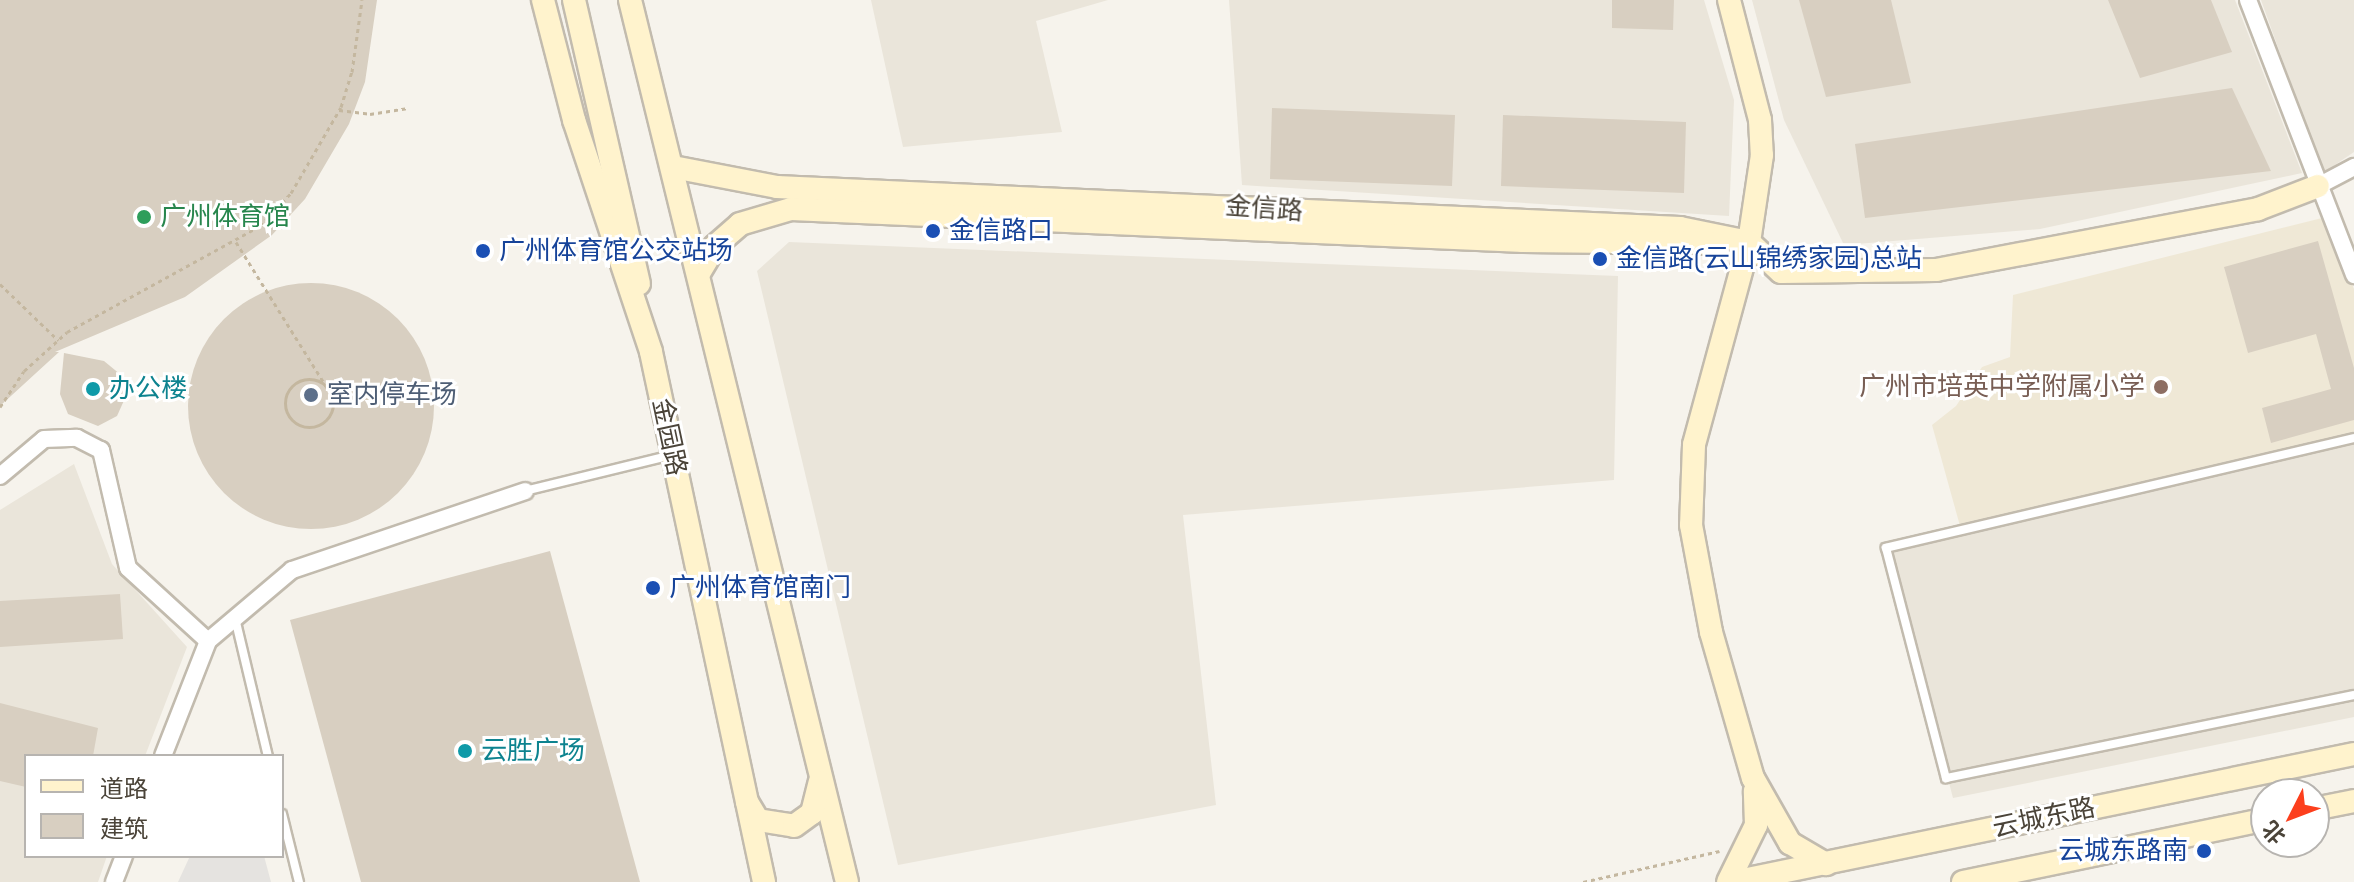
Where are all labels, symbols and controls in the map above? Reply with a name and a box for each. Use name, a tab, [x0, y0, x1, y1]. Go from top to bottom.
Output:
street label: 金信路	[1224, 191, 1304, 227]
place label: 广州体育馆	[160, 201, 290, 233]
marker: 广州体育馆	[135, 208, 153, 226]
place label: 金信路口	[949, 215, 1053, 247]
marker: 金信路口	[924, 222, 942, 240]
place label: 广州体育馆公交站场	[499, 235, 733, 267]
marker: 广州体育馆公交站场	[474, 242, 492, 260]
place label: 金信路(云山锦绣家园)总站	[1616, 243, 1922, 275]
marker: 金信路(云山锦绣家园)总站	[1591, 250, 1609, 268]
place label: 广州市培英中学附属小学	[1859, 371, 2145, 403]
place label: 办公楼	[109, 373, 187, 405]
marker: 广州市培英中学附属小学	[2152, 378, 2170, 396]
place label: 室内停车场	[327, 379, 457, 411]
marker: 办公楼	[84, 380, 102, 398]
marker: 室内停车场	[302, 386, 320, 404]
street label: 金园路	[646, 396, 692, 478]
place label: 广州体育馆南门	[669, 572, 851, 604]
marker: 广州体育馆南门	[644, 579, 662, 597]
place label: 云胜广场	[481, 735, 585, 767]
marker: 云胜广场	[456, 742, 474, 760]
legend	[24, 754, 284, 858]
text: 道路	[100, 773, 148, 804]
north arrow	[2250, 778, 2330, 858]
street label: 云城东路	[1990, 792, 2098, 844]
text: 建筑	[100, 813, 148, 844]
text: 北	[2256, 815, 2291, 850]
place label: 云城东路南	[2058, 835, 2188, 867]
marker: 云城东路南	[2195, 842, 2213, 860]

